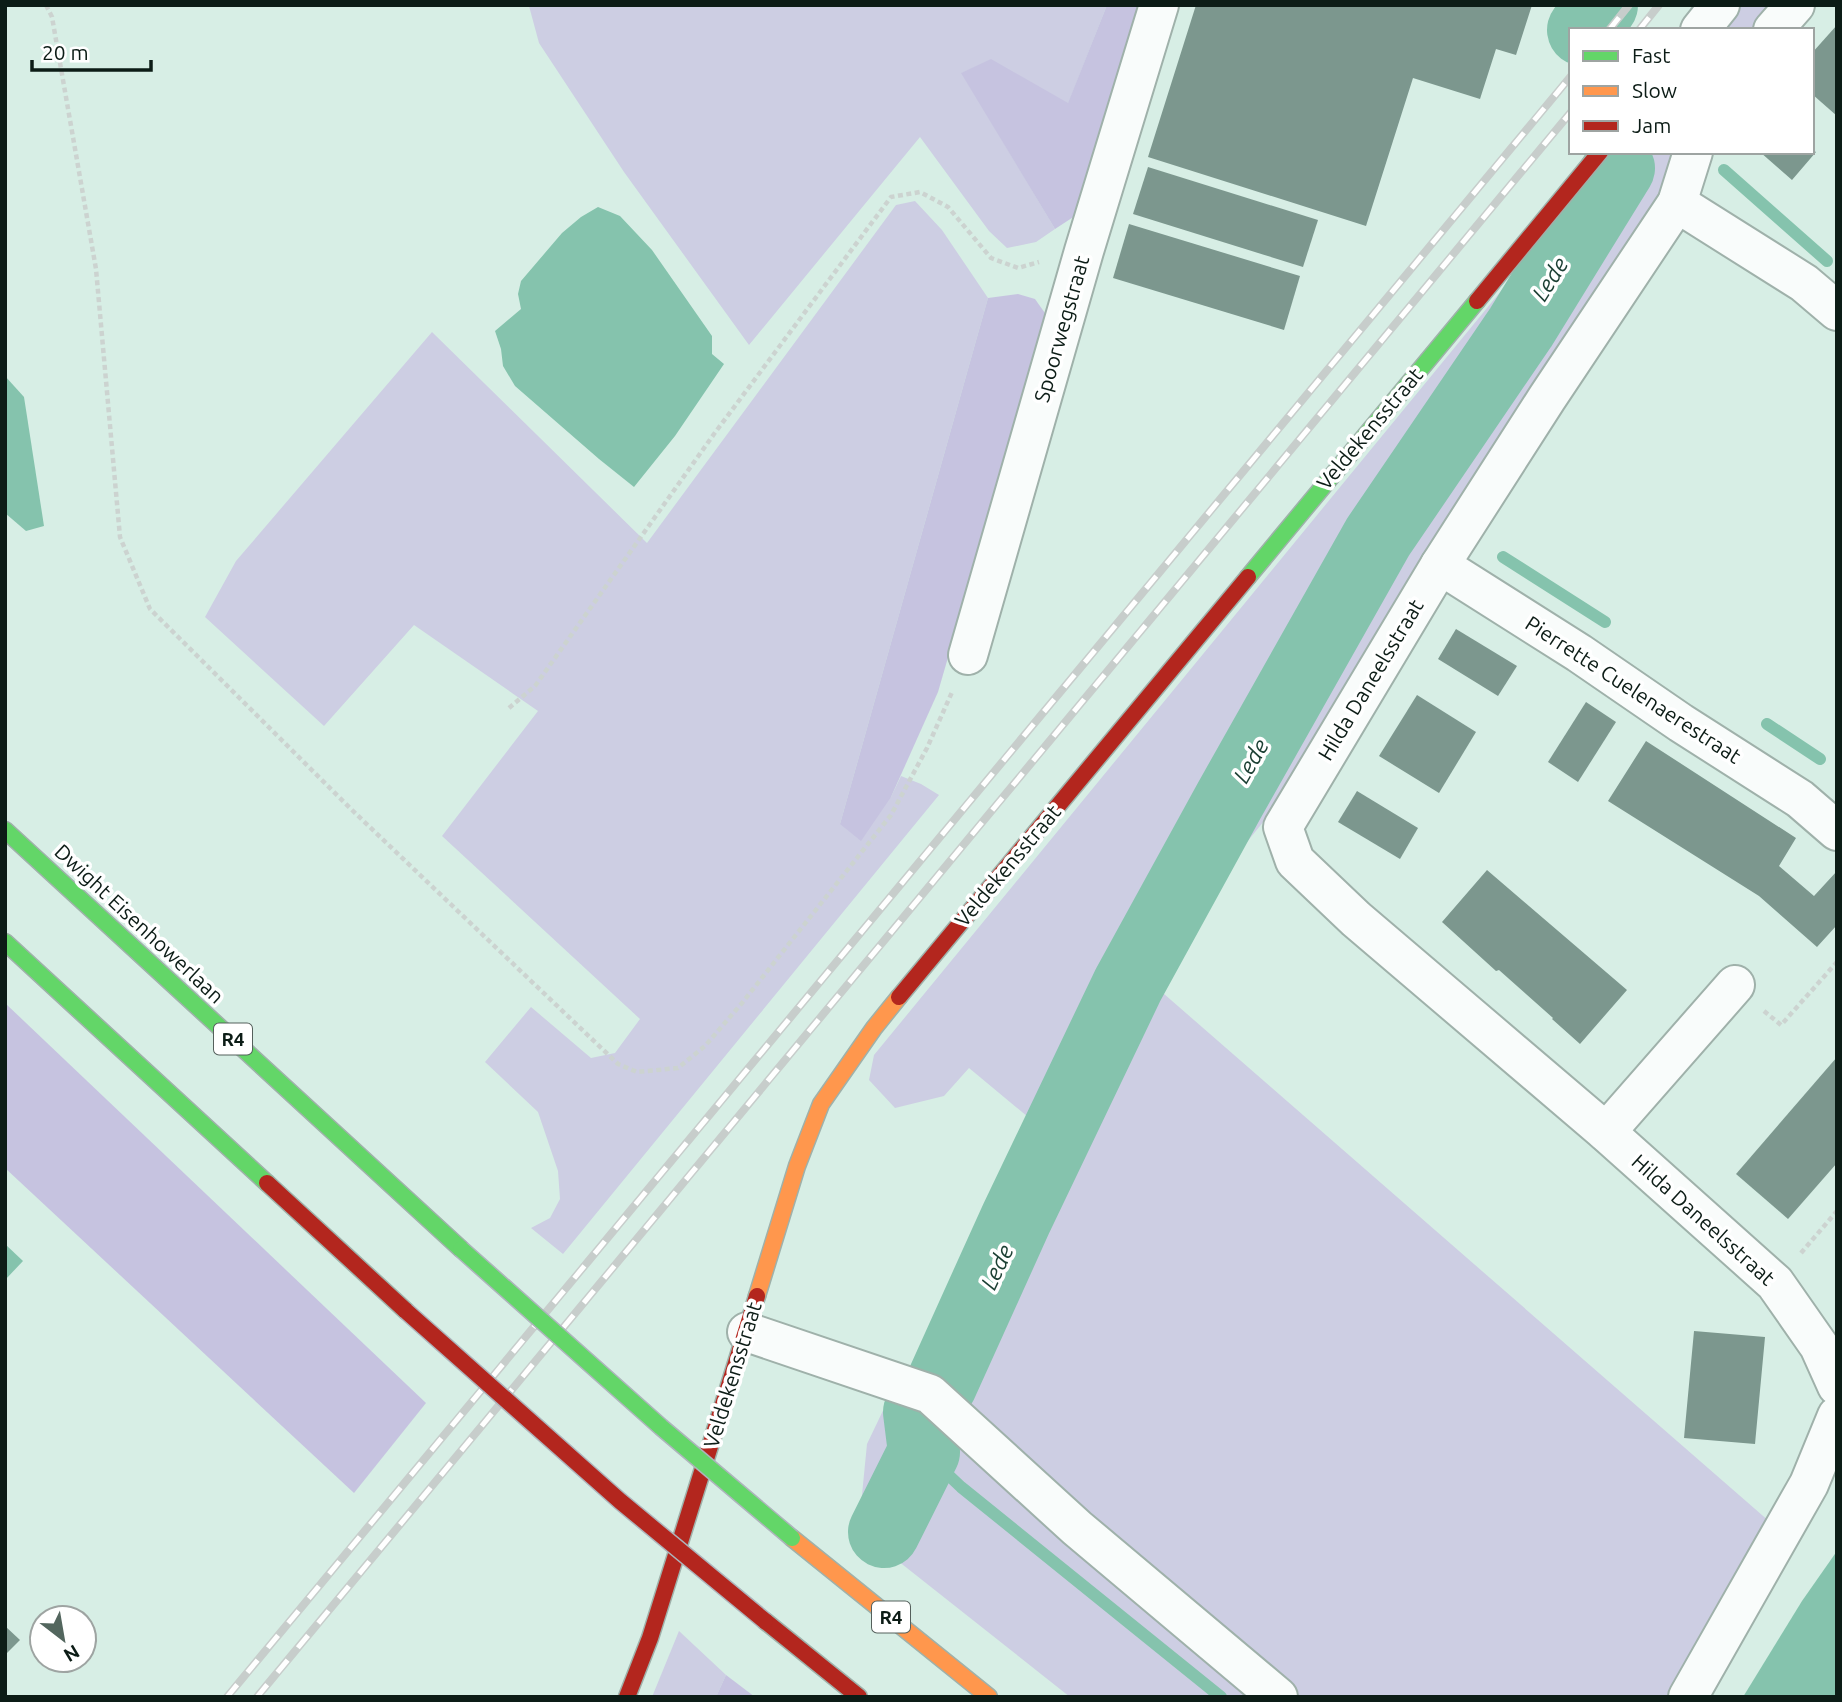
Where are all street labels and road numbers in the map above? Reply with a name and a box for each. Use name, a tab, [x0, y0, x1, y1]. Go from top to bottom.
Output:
street label: Spoorwegstraat	[1029, 253, 1093, 405]
street label: Veldekensstraat	[1311, 363, 1427, 494]
street label: Hilda Daneelsstraat	[1313, 595, 1428, 764]
street label: Pierrette Cuelenaerestraat	[1521, 610, 1746, 768]
street label: Veldekensstraat	[949, 800, 1065, 931]
street label: Dwight Eisenhowerlaan	[50, 839, 229, 1008]
road number: R4	[214, 1023, 252, 1054]
street label: Hilda Daneelsstraat	[1627, 1149, 1780, 1290]
street label: Veldekensstraat	[698, 1299, 766, 1451]
road number: R4	[872, 1602, 910, 1632]

